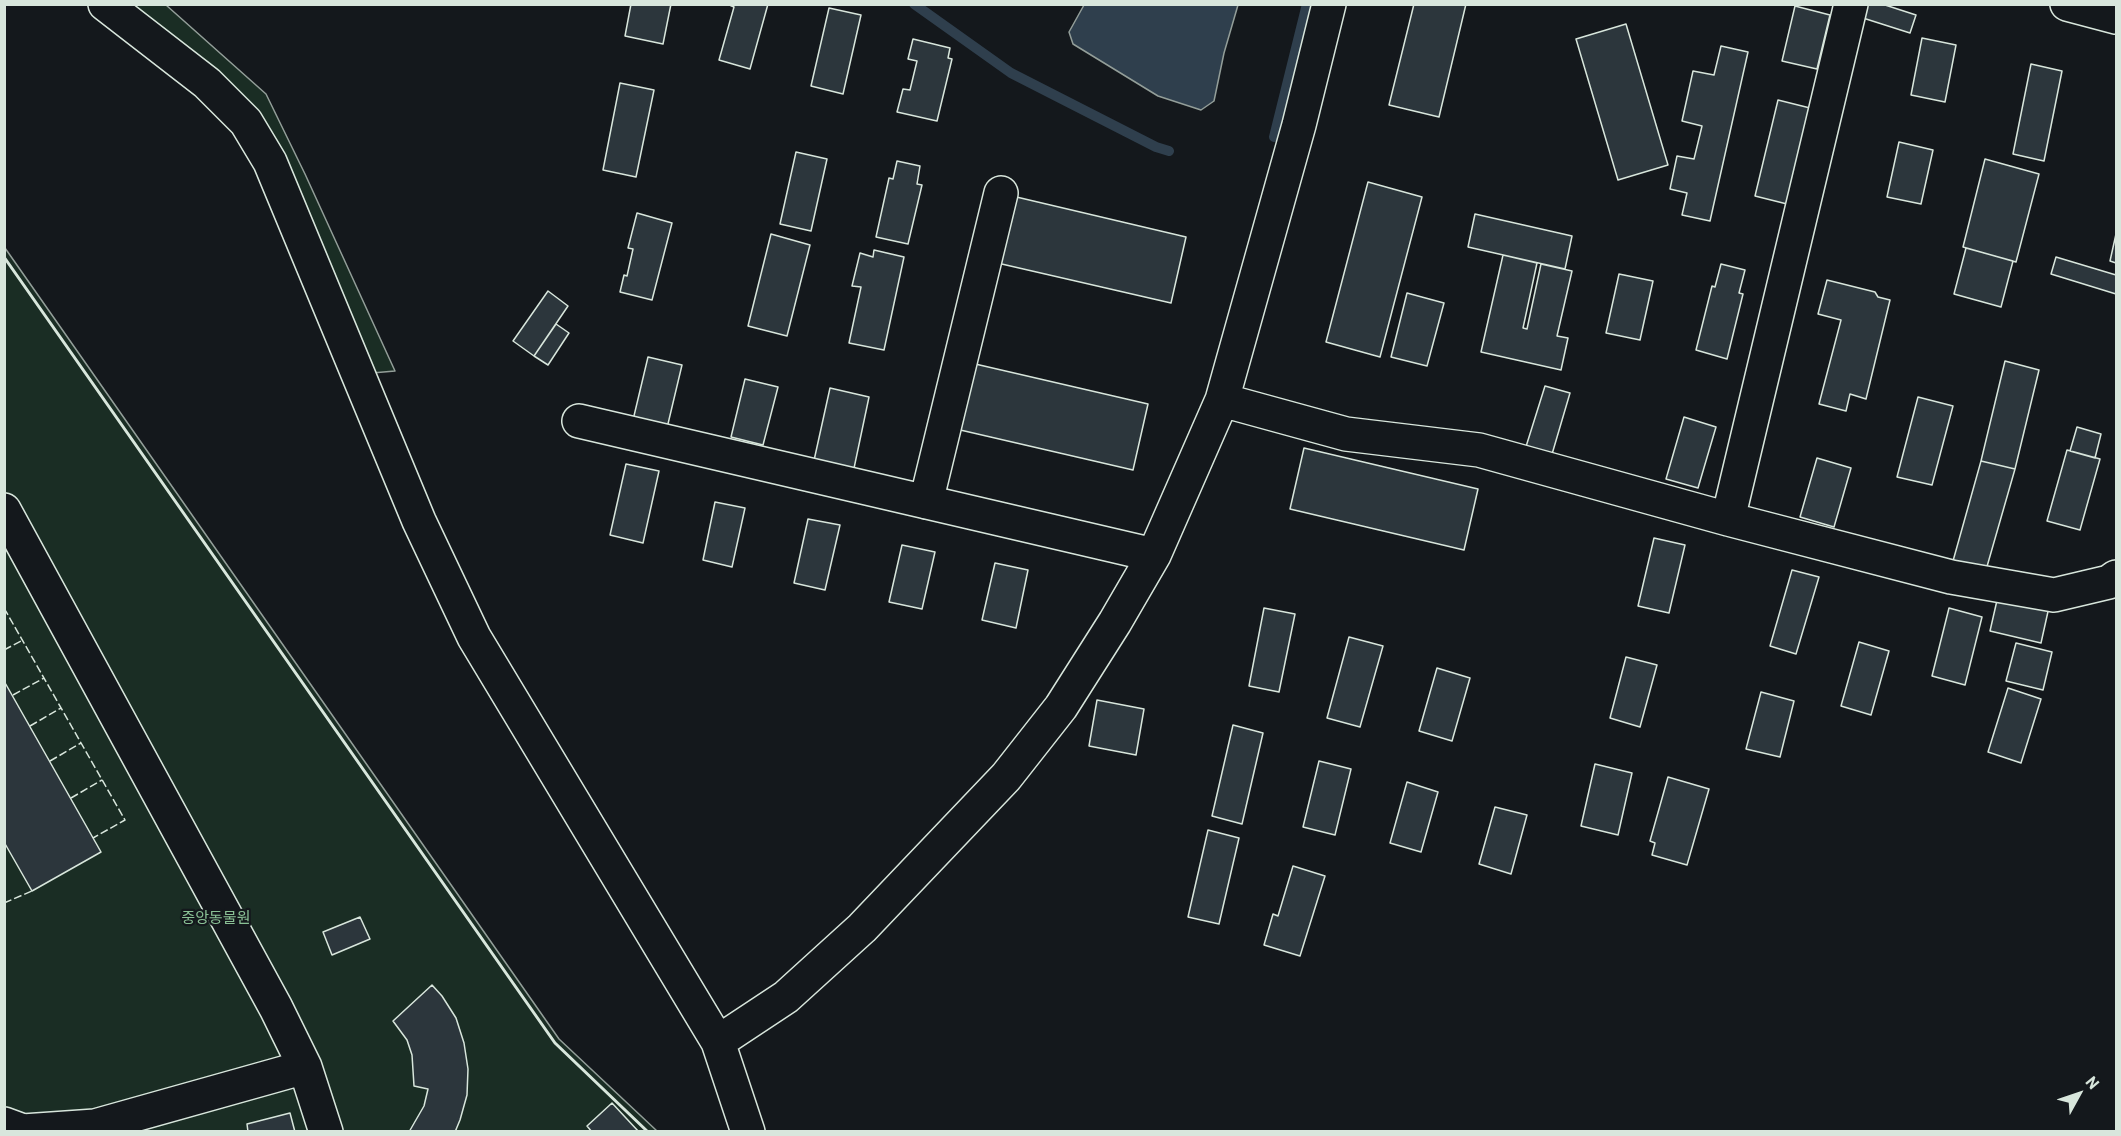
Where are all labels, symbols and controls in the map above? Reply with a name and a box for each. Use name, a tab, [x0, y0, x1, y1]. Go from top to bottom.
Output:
park label: 중앙동물원	[182, 909, 250, 927]
north arrow	[2049, 1064, 2109, 1124]
text: N	[2082, 1072, 2104, 1092]

